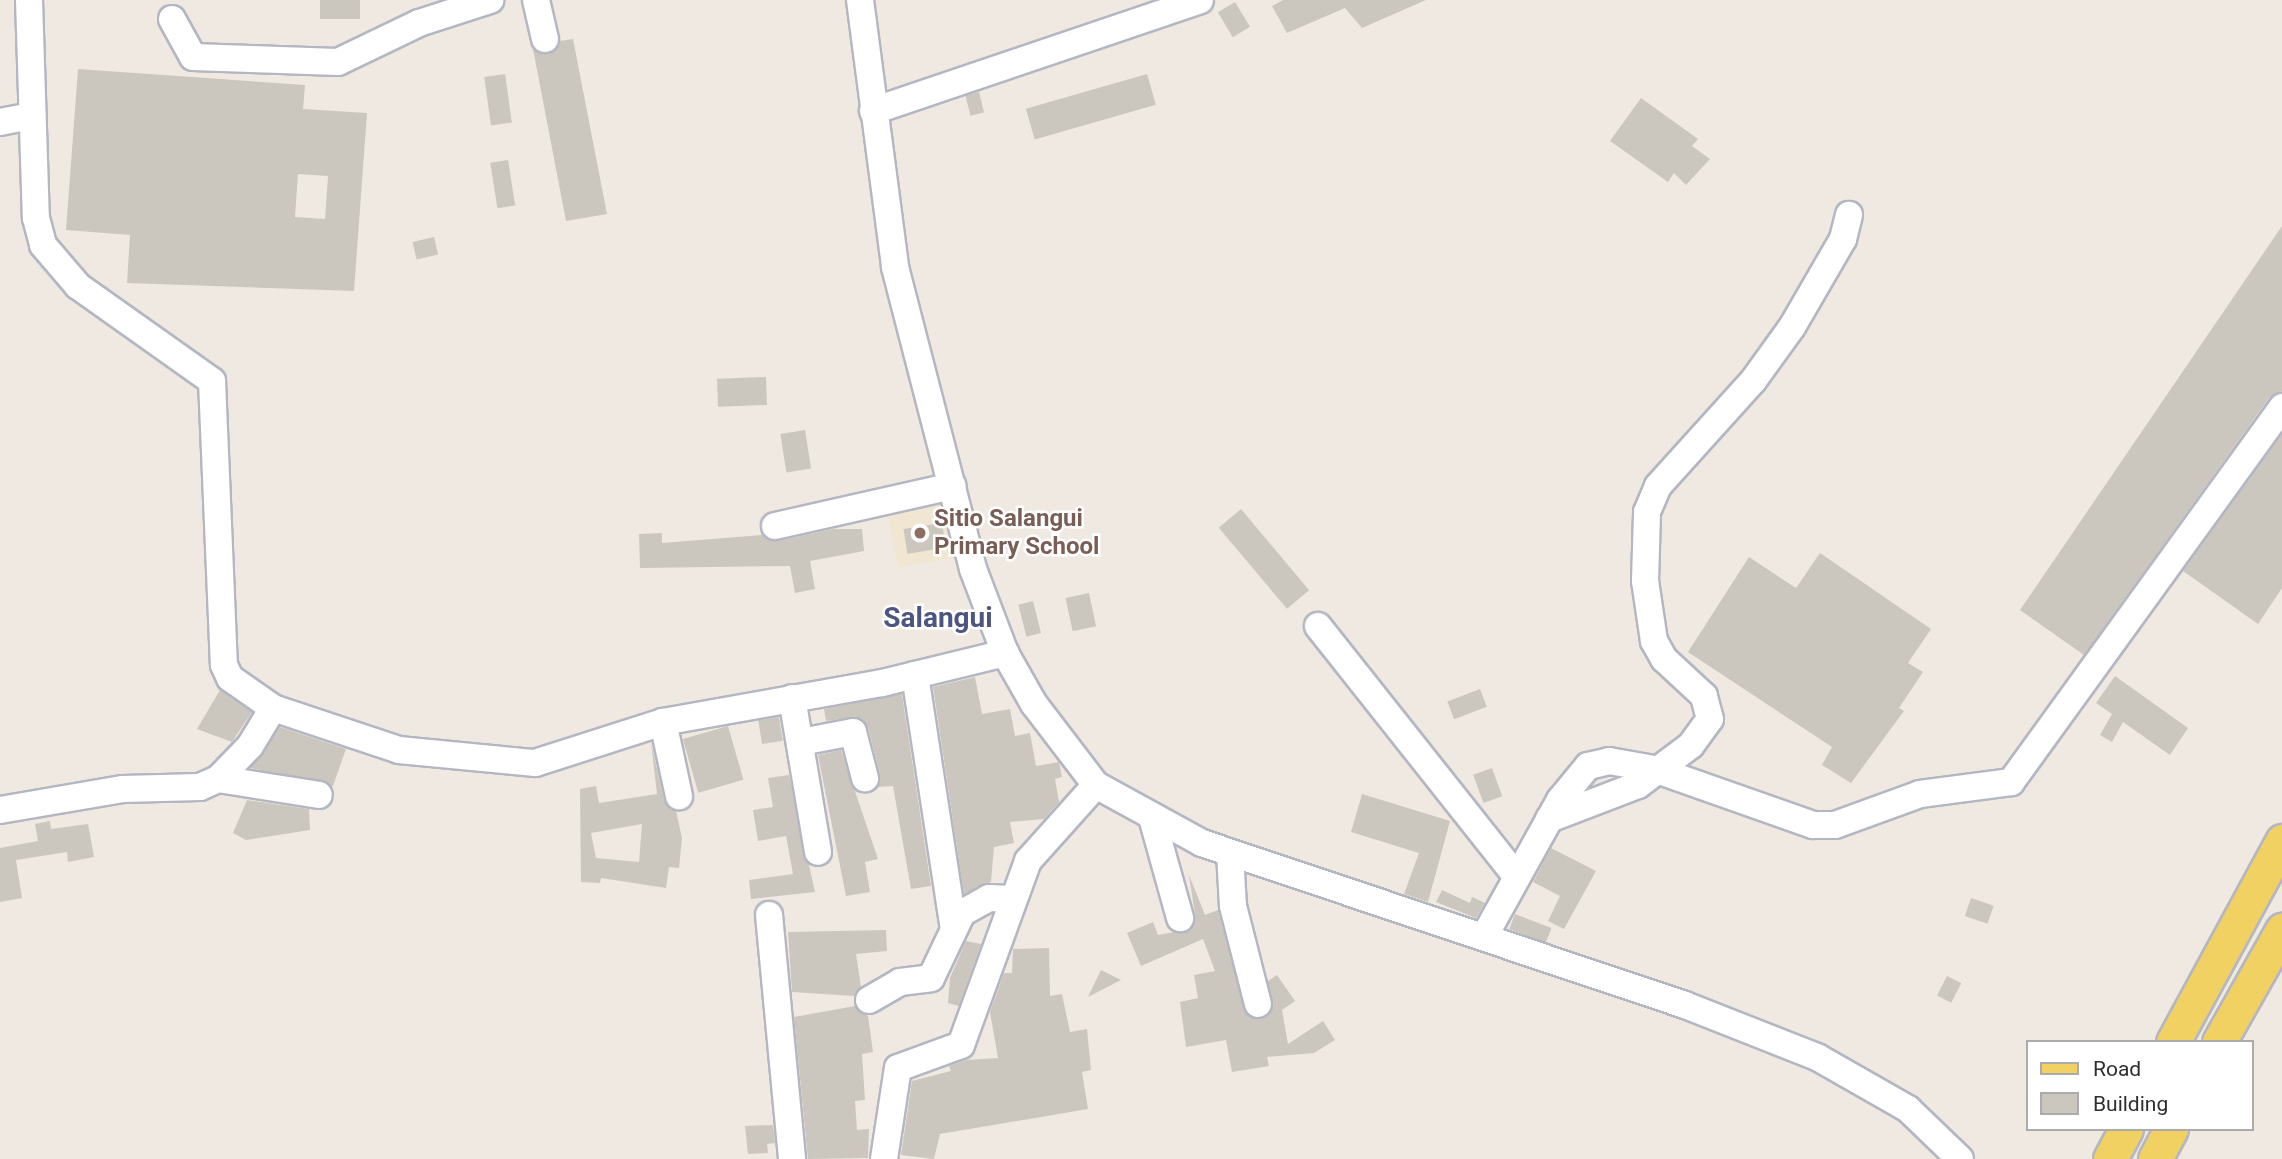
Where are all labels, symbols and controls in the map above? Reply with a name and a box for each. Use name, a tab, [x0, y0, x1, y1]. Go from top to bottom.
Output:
place label: Sitio Salangui Primary School	[934, 505, 1099, 561]
marker: Sitio Salangui Primary School	[912, 525, 928, 541]
district label: Salangui	[883, 601, 993, 635]
legend	[2026, 1040, 2254, 1131]
text: Road	[2093, 1057, 2141, 1081]
text: Building	[2093, 1092, 2168, 1116]

